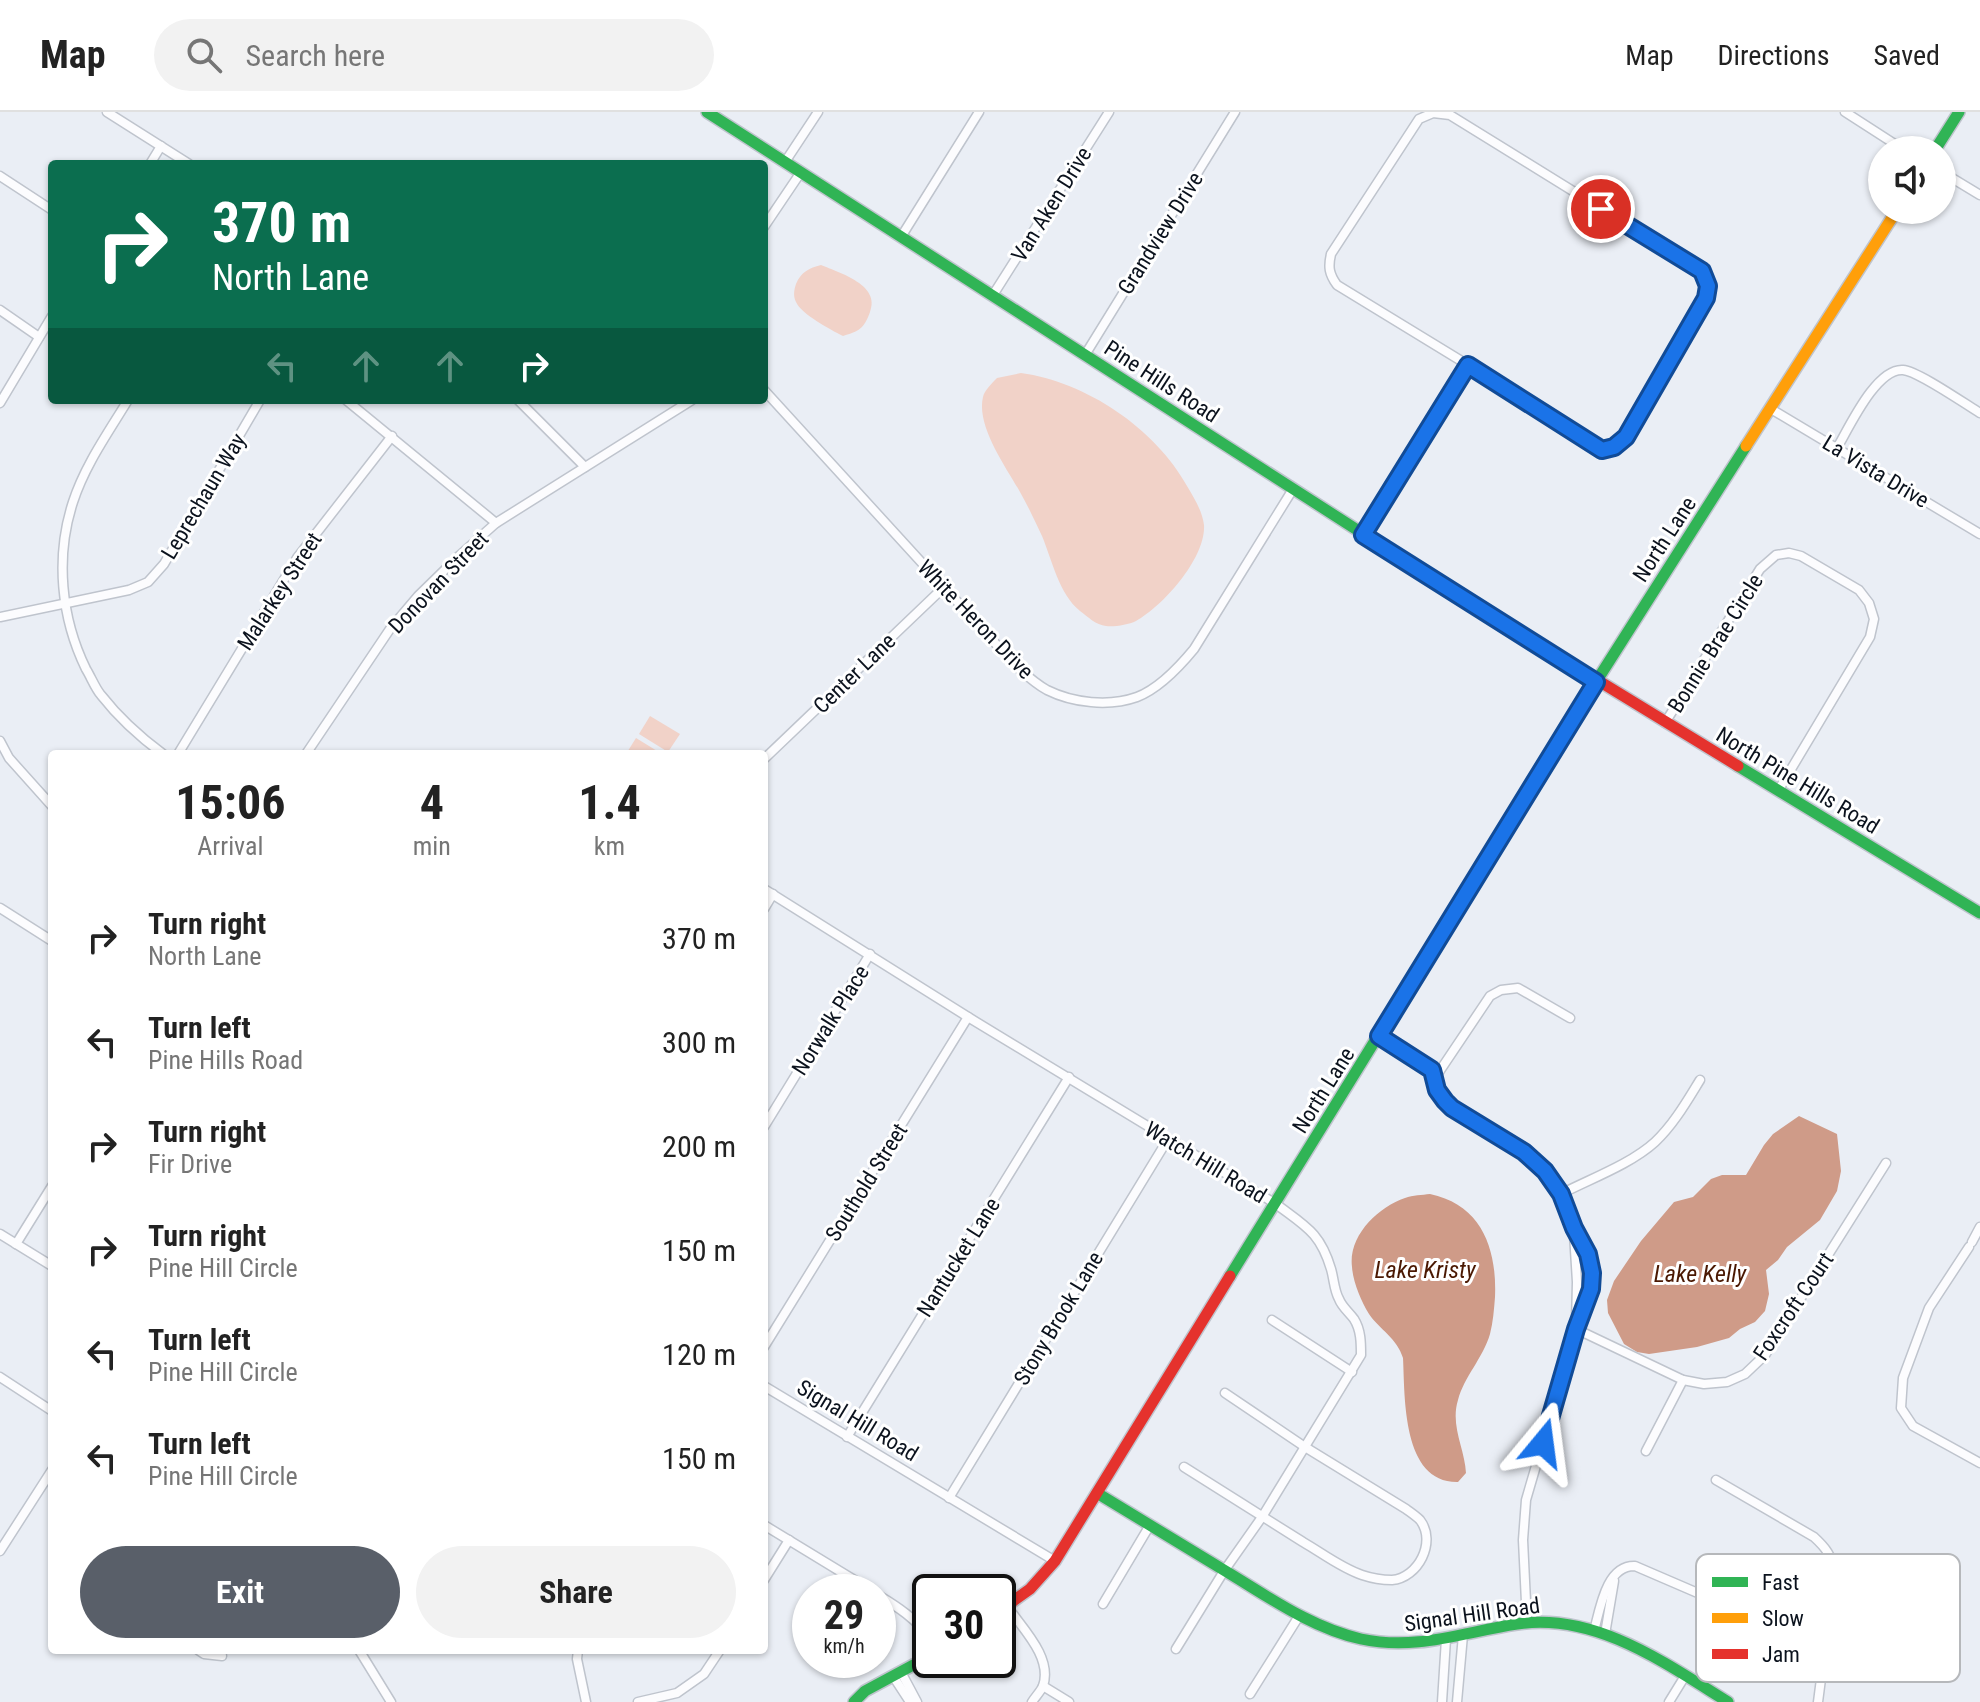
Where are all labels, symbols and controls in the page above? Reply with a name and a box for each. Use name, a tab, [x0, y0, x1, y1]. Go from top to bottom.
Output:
search box	[154, 19, 714, 91]
text: Map	[40, 33, 106, 77]
icon: search	[182, 33, 226, 77]
text: Search here	[246, 38, 385, 73]
text: Map	[1625, 39, 1674, 72]
text: Directions	[1718, 39, 1829, 72]
text: Saved	[1873, 39, 1940, 72]
map controls	[1868, 136, 1956, 224]
button: sound	[1868, 136, 1956, 224]
street label: Van Aken Drive	[1006, 142, 1097, 266]
street label: Grandview Drive	[1113, 168, 1208, 299]
pin	[1567, 175, 1635, 243]
icon: arrive	[1579, 187, 1623, 231]
text: 370 m	[212, 190, 351, 256]
icon: right	[80, 192, 184, 296]
text: North Lane	[212, 257, 369, 299]
street label: Pine Hills Road	[1100, 335, 1224, 428]
icon: left	[260, 344, 304, 388]
icon: ahead	[344, 344, 388, 388]
icon: ahead	[428, 344, 472, 388]
icon: right	[512, 344, 556, 388]
street label: Leprechaun Way	[156, 429, 251, 564]
street label: La Vista Drive	[1818, 430, 1933, 513]
street label: North Lane	[1628, 492, 1701, 586]
street label: Donovan Street	[383, 526, 493, 639]
street label: Malarkey Street	[232, 528, 327, 655]
street label: White Heron Drive	[913, 555, 1039, 684]
street label: Bonnie Brae Circle	[1663, 569, 1768, 717]
street label: Center Lane	[808, 628, 900, 718]
street label: North Pine Hills Road	[1712, 722, 1884, 839]
text: 15:06	[175, 774, 285, 831]
text: 4	[420, 774, 444, 831]
text: 1.4	[578, 774, 641, 831]
text: Arrival	[197, 831, 263, 861]
text: min	[413, 831, 451, 861]
text: km	[594, 831, 625, 861]
text: Turn right	[148, 906, 266, 941]
icon: right	[80, 916, 124, 960]
text: 370 m	[662, 921, 736, 956]
text: North Lane	[148, 941, 262, 971]
street label: Norwalk Place	[787, 961, 874, 1080]
text: Turn left	[148, 1010, 251, 1045]
icon: left	[80, 1020, 124, 1064]
text: 300 m	[662, 1025, 736, 1060]
street label: North Lane	[1287, 1043, 1359, 1138]
text: Pine Hills Road	[148, 1045, 303, 1075]
text: Turn right	[148, 1114, 266, 1149]
street label: Watch Hill Road	[1140, 1116, 1271, 1208]
street label: Southold Street	[820, 1119, 912, 1246]
icon: right	[80, 1124, 124, 1168]
text: 200 m	[662, 1129, 736, 1164]
text: Fir Drive	[148, 1149, 232, 1179]
street label: Nantucket Lane	[912, 1193, 1005, 1321]
text: Turn right	[148, 1218, 266, 1253]
icon: right	[80, 1228, 124, 1272]
text: 150 m	[662, 1233, 736, 1268]
street label: Stony Brook Lane	[1009, 1247, 1108, 1389]
street label: Foxcroft Court	[1748, 1248, 1839, 1365]
text: Pine Hill Circle	[148, 1253, 298, 1283]
water label: Lake Kristy	[1374, 1256, 1477, 1284]
water label: Lake Kelly	[1654, 1260, 1748, 1288]
text: Turn left	[148, 1322, 251, 1357]
icon: left	[80, 1332, 124, 1376]
text: 120 m	[662, 1337, 736, 1372]
text: Pine Hill Circle	[148, 1357, 298, 1387]
street label: Signal Hill Road	[793, 1375, 923, 1466]
position arrow	[1501, 1401, 1585, 1485]
text: Turn left	[148, 1426, 251, 1461]
icon: left	[80, 1436, 124, 1480]
text: 150 m	[662, 1441, 736, 1476]
text: Pine Hill Circle	[148, 1461, 298, 1491]
button: Exit	[80, 1546, 400, 1638]
button: Share	[416, 1546, 736, 1638]
legend	[1696, 1554, 1960, 1682]
text: Fast	[1762, 1570, 1799, 1595]
speed limit sign: 30	[912, 1574, 1016, 1678]
text: 29	[824, 1592, 864, 1639]
street label: Signal Hill Road	[1403, 1593, 1541, 1636]
text: Slow	[1762, 1606, 1804, 1631]
text: km/h	[823, 1634, 865, 1658]
text: Jam	[1762, 1642, 1800, 1667]

